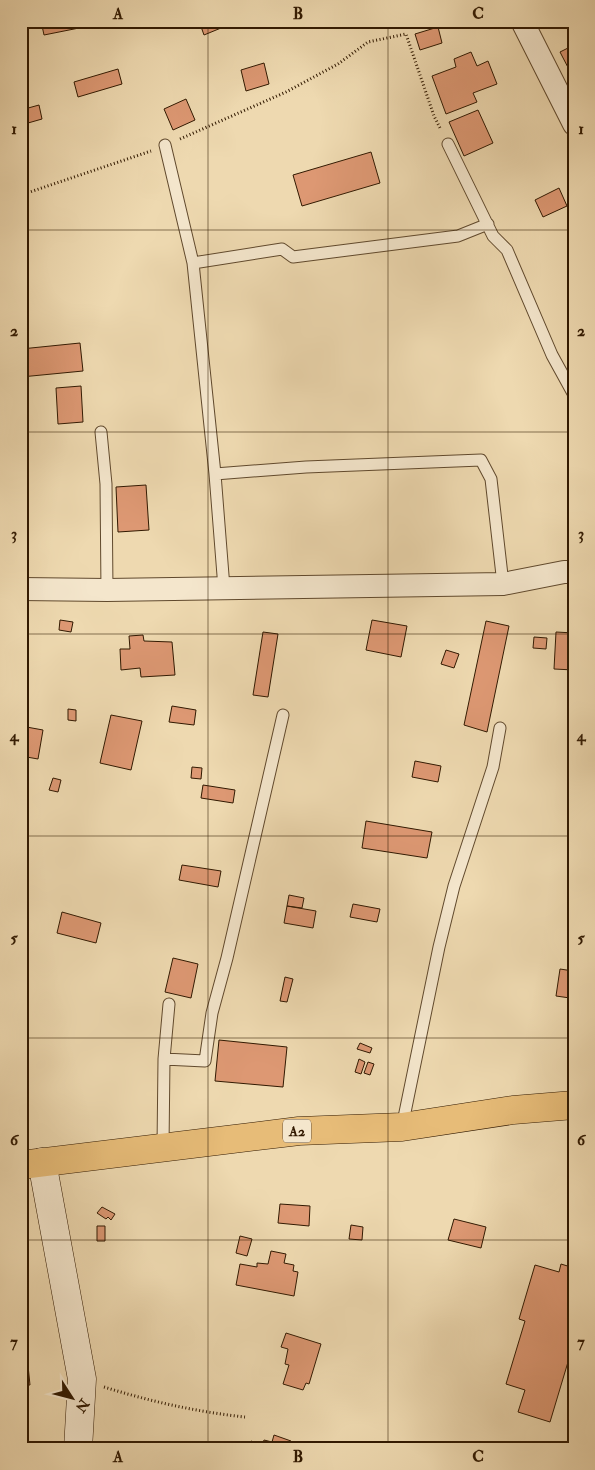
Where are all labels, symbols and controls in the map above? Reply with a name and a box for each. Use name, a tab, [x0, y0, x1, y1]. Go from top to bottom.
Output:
text: A	[112, 4, 124, 24]
text: B	[293, 4, 303, 24]
text: C	[472, 4, 484, 24]
text: 1	[11, 119, 17, 139]
text: 1	[578, 119, 584, 139]
text: 2	[10, 321, 18, 341]
text: 2	[577, 321, 585, 341]
text: 3	[11, 524, 17, 544]
text: 3	[578, 524, 584, 544]
text: 4	[9, 726, 20, 746]
text: 4	[576, 726, 587, 746]
text: 5	[10, 928, 18, 948]
text: 5	[577, 928, 585, 948]
road number: A2	[283, 1120, 311, 1142]
text: 6	[10, 1130, 20, 1150]
text: 6	[577, 1130, 587, 1150]
text: 7	[10, 1332, 18, 1352]
text: 7	[577, 1332, 585, 1352]
north arrow	[48, 1372, 98, 1422]
text: N	[71, 1394, 93, 1416]
text: A	[112, 1447, 124, 1467]
text: B	[293, 1447, 303, 1467]
text: C	[472, 1447, 484, 1467]

